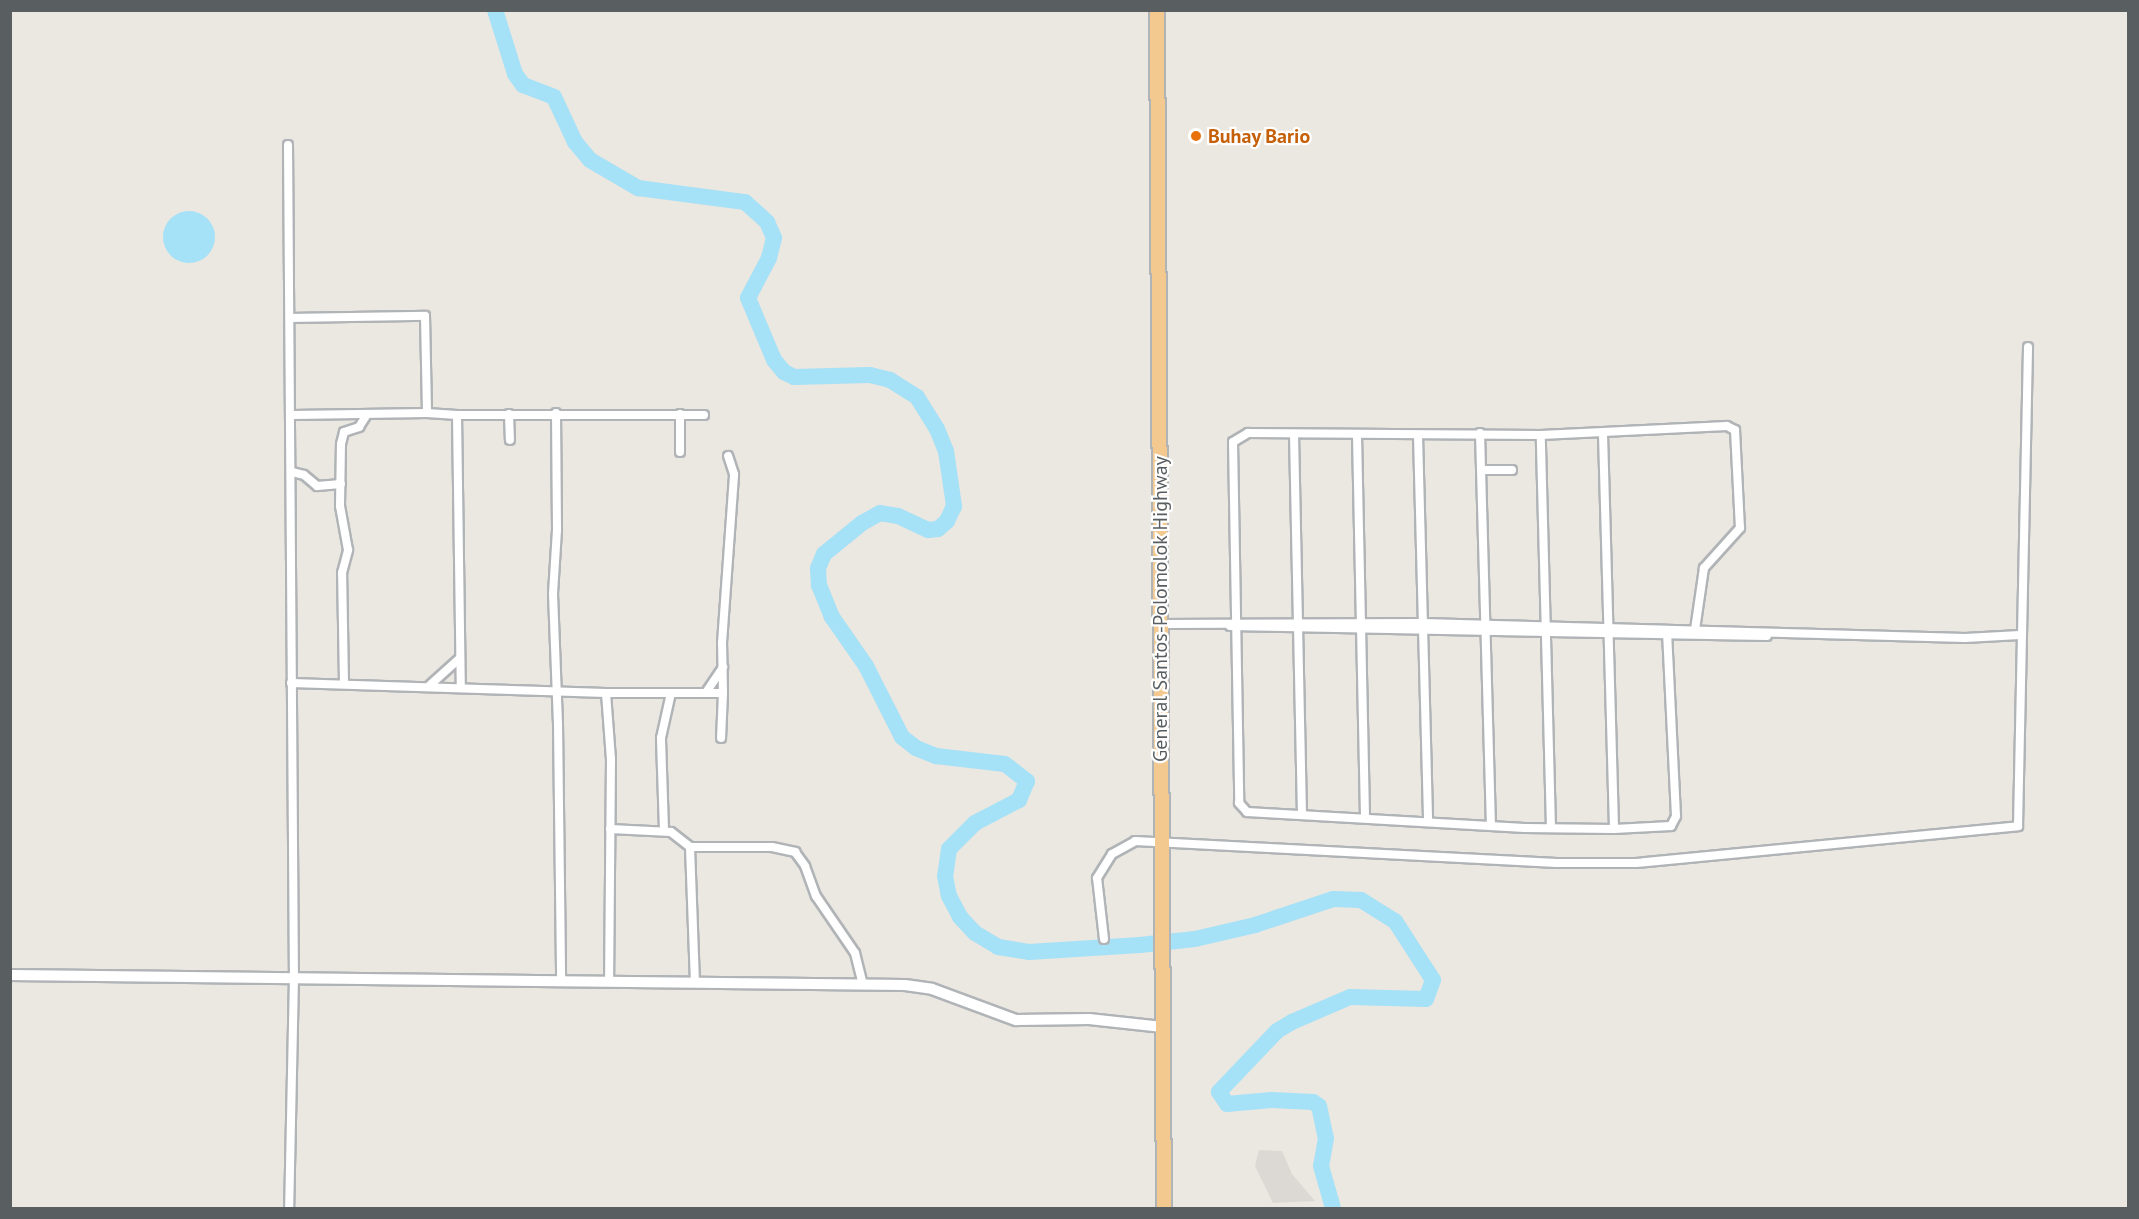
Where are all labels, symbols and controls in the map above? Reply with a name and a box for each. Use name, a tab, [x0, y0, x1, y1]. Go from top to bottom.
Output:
place label: Buhay Bario	[1208, 124, 1311, 148]
marker: Buhay Bario	[1189, 129, 1203, 143]
street label: General Santos-Polomolok Highway	[1148, 456, 1172, 762]

